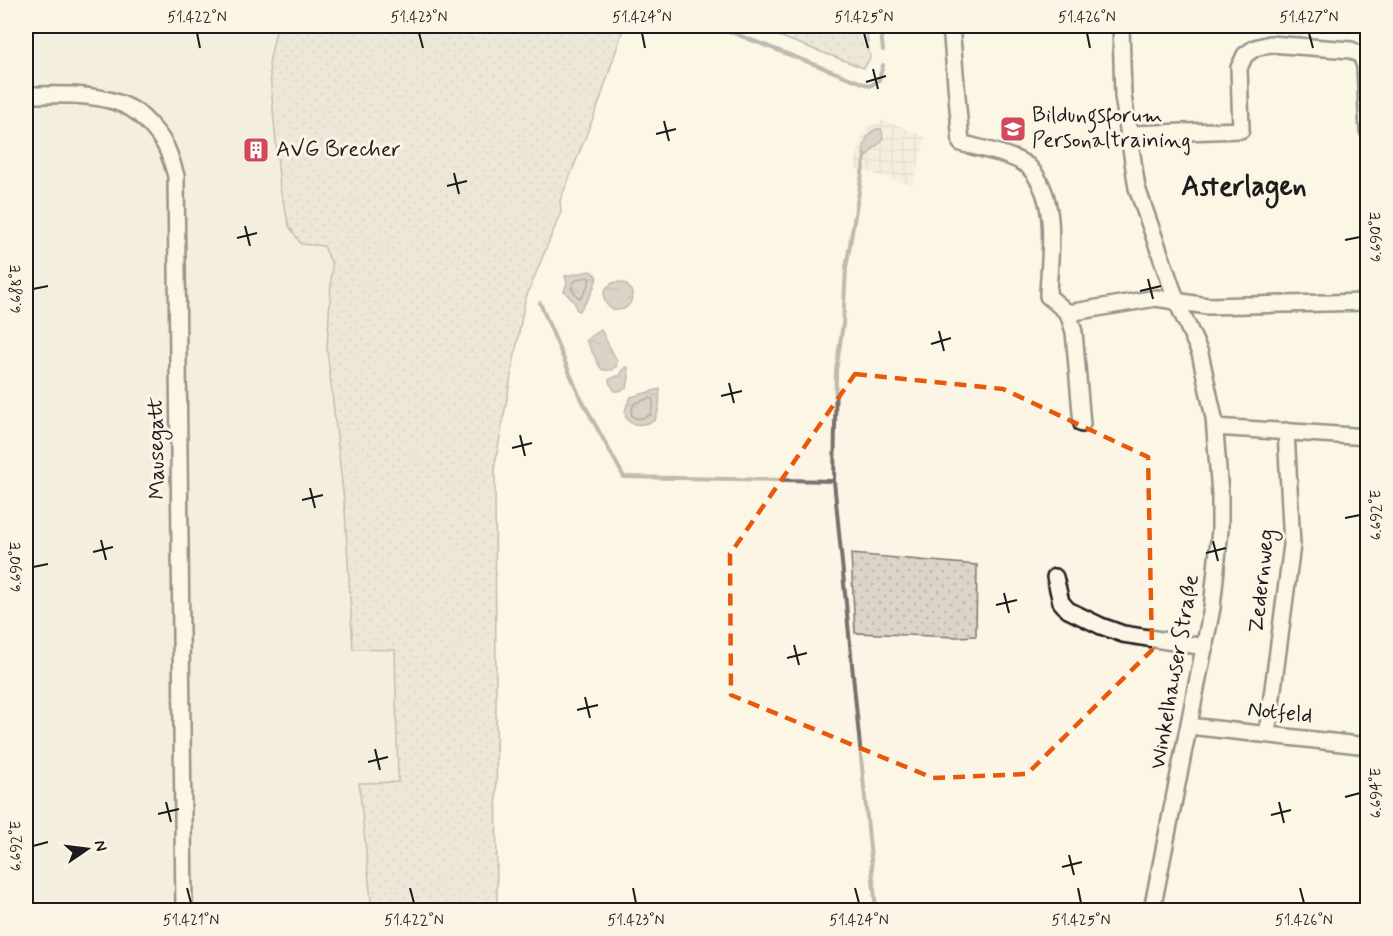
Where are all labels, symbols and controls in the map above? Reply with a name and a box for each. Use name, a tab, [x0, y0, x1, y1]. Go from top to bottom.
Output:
text: 51.422°N	[167, 8, 227, 28]
text: 51.423°N	[391, 8, 447, 28]
text: 51.424°N	[612, 8, 672, 28]
text: 51.425°N	[834, 8, 894, 28]
text: 51.426°N	[1058, 8, 1116, 28]
text: 51.427°N	[1279, 8, 1339, 28]
place label: Bildungsforum Personaltraining	[1032, 102, 1191, 156]
school or university icon: Bildungsforum Personaltraining	[998, 114, 1028, 144]
building icon: AVG Brecher	[241, 135, 271, 165]
place label: AVG Brecher	[276, 136, 401, 164]
district label: Asterlagen	[1181, 169, 1307, 209]
text: 6.690°E	[1367, 211, 1387, 262]
text: 6.688°E	[7, 264, 27, 314]
street label: Mausegatt	[142, 396, 175, 500]
text: 6.692°E	[1367, 489, 1387, 540]
street label: Zedernweg	[1243, 528, 1284, 635]
text: 6.690°E	[7, 541, 27, 592]
street label: Winkelhauser Straße	[1144, 572, 1206, 772]
street label: Notfeld	[1246, 696, 1314, 730]
text: 6.694°E	[1367, 768, 1387, 818]
north arrow	[57, 819, 117, 879]
text: 6.692°E	[7, 820, 27, 871]
text: N	[89, 838, 112, 853]
text: 51.421°N	[163, 911, 219, 931]
text: 51.422°N	[384, 911, 444, 931]
text: 51.423°N	[608, 911, 664, 931]
text: 51.424°N	[829, 911, 889, 931]
text: 51.425°N	[1051, 911, 1111, 931]
text: 51.426°N	[1275, 911, 1333, 931]

